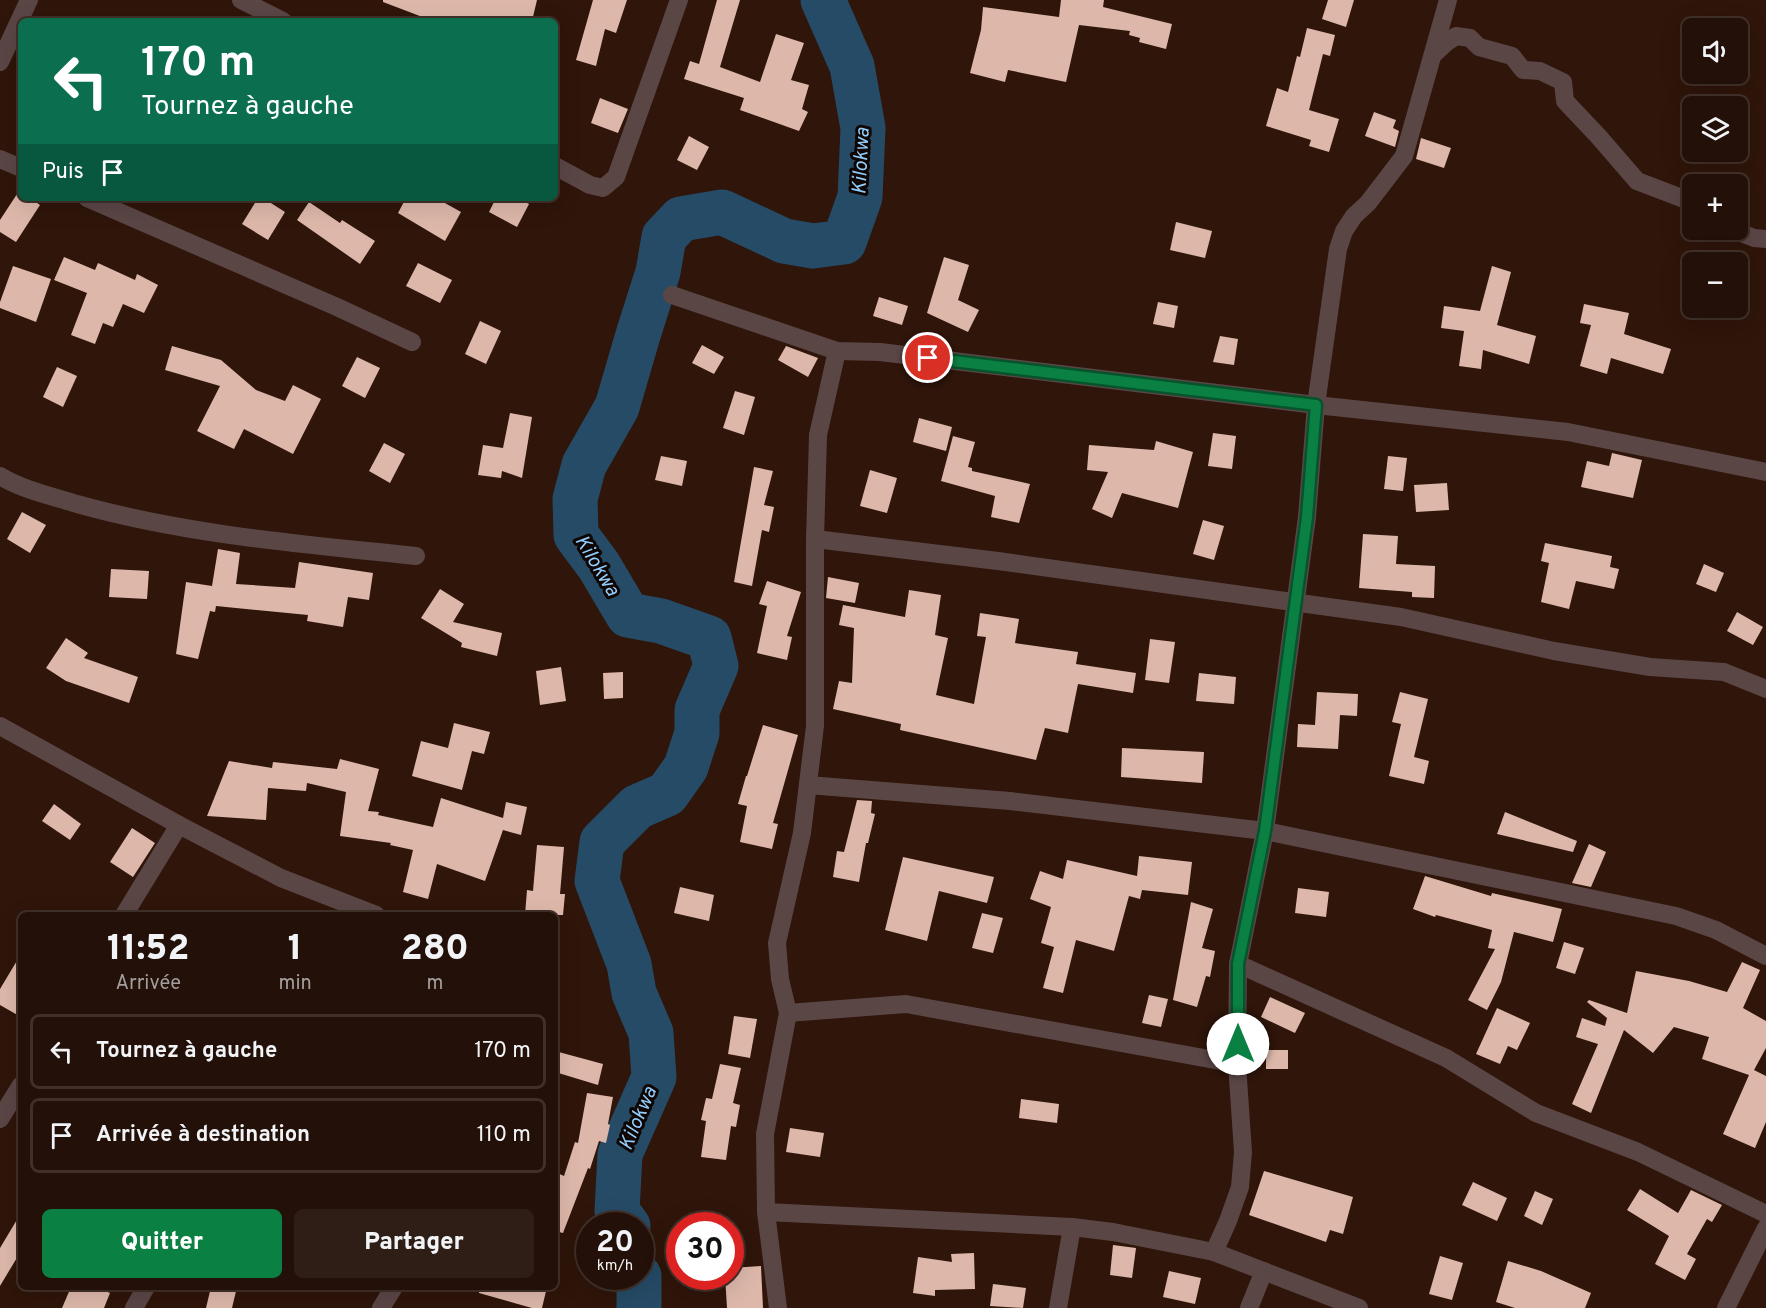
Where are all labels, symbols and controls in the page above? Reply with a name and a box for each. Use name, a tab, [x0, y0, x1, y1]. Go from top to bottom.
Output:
map controls	[1682, 18, 1748, 318]
button: sound	[1682, 18, 1748, 84]
text: 170 m	[141, 38, 255, 91]
icon: left	[42, 42, 120, 120]
text: Tournez à gauche	[141, 90, 354, 124]
button: layers	[1682, 96, 1748, 162]
water label: Kilokwa	[847, 126, 877, 195]
icon: arrive	[96, 156, 129, 189]
text: Puis	[42, 159, 84, 186]
button: +	[1682, 174, 1748, 240]
button: −	[1682, 252, 1748, 318]
pin	[902, 332, 953, 383]
icon: arrive	[911, 341, 944, 374]
water label: Kilokwa	[568, 531, 625, 602]
text: 11:52	[107, 927, 189, 973]
text: 1	[288, 927, 302, 973]
text: 280	[401, 927, 469, 973]
text: Arrivée	[115, 971, 181, 997]
text: min	[278, 971, 312, 997]
text: m	[426, 971, 443, 997]
position arrow	[1206, 1012, 1270, 1076]
icon: left	[45, 1035, 78, 1068]
text: Tournez à gauche	[96, 1038, 277, 1065]
text: 170 m	[474, 1038, 531, 1065]
water label: Kilokwa	[614, 1082, 664, 1155]
icon: arrive	[45, 1119, 78, 1152]
text: Arrivée à destination	[96, 1122, 310, 1149]
text: 110 m	[477, 1122, 531, 1149]
button: Quitter	[42, 1209, 282, 1278]
button: Partager	[294, 1209, 534, 1278]
speed limit sign: 30	[666, 1212, 744, 1290]
text: 20	[596, 1225, 634, 1262]
text: km/h	[597, 1257, 633, 1276]

